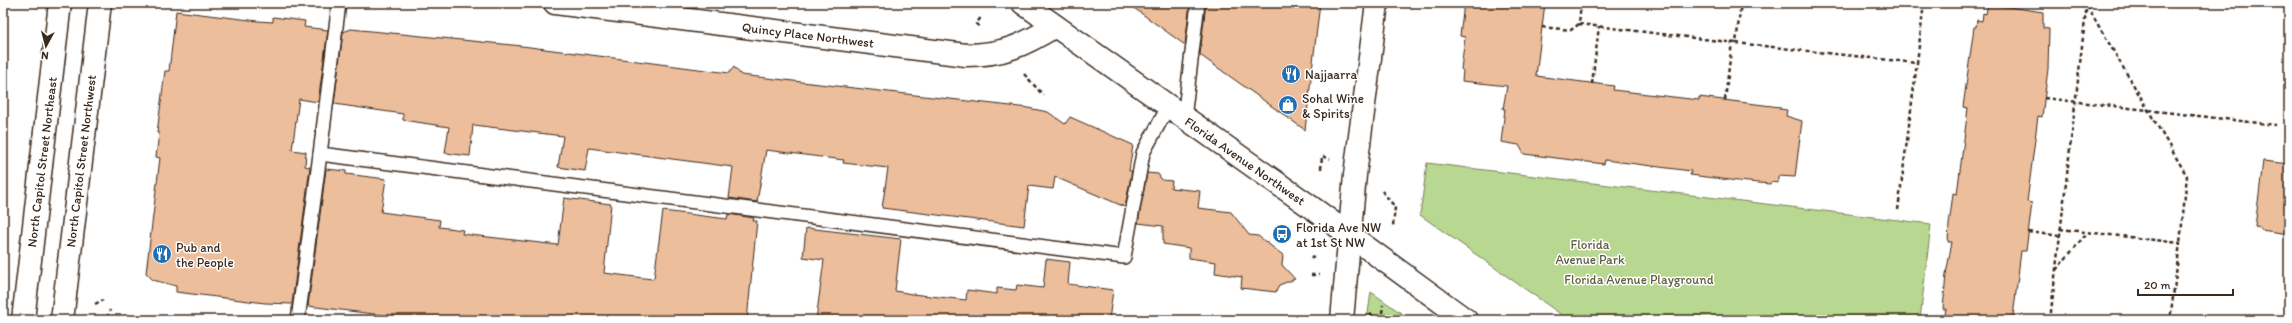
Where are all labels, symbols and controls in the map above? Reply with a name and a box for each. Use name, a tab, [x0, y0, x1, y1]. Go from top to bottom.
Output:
street label: Quincy Place Northwest	[741, 19, 875, 51]
north arrow	[26, 26, 66, 66]
text: N	[40, 49, 49, 62]
restaurant icon: Najjaarra	[1280, 63, 1302, 85]
place label: Najjaarra	[1305, 67, 1357, 82]
street label: North Capitol Street Northwest	[63, 74, 99, 248]
street label: North Capitol Street Northeast	[24, 76, 60, 248]
place label: Sohal Wine & Spirits	[1302, 91, 1364, 121]
shop icon: Sohal Wine & Spirits	[1277, 94, 1299, 116]
street label: Florida Avenue Northwest	[1182, 114, 1308, 208]
place label: Florida Ave NW at 1st St NW	[1296, 220, 1381, 250]
bus stop icon: Florida Ave NW at 1st St NW	[1271, 223, 1293, 245]
park label: Florida Avenue Park	[1555, 237, 1625, 267]
place label: Pub and the People	[176, 240, 234, 270]
restaurant icon: Pub and the People	[151, 243, 173, 265]
scale bar	[2138, 271, 2233, 297]
park label: Florida Avenue Playground	[1564, 272, 1714, 287]
text: 20 m	[2144, 278, 2171, 292]

